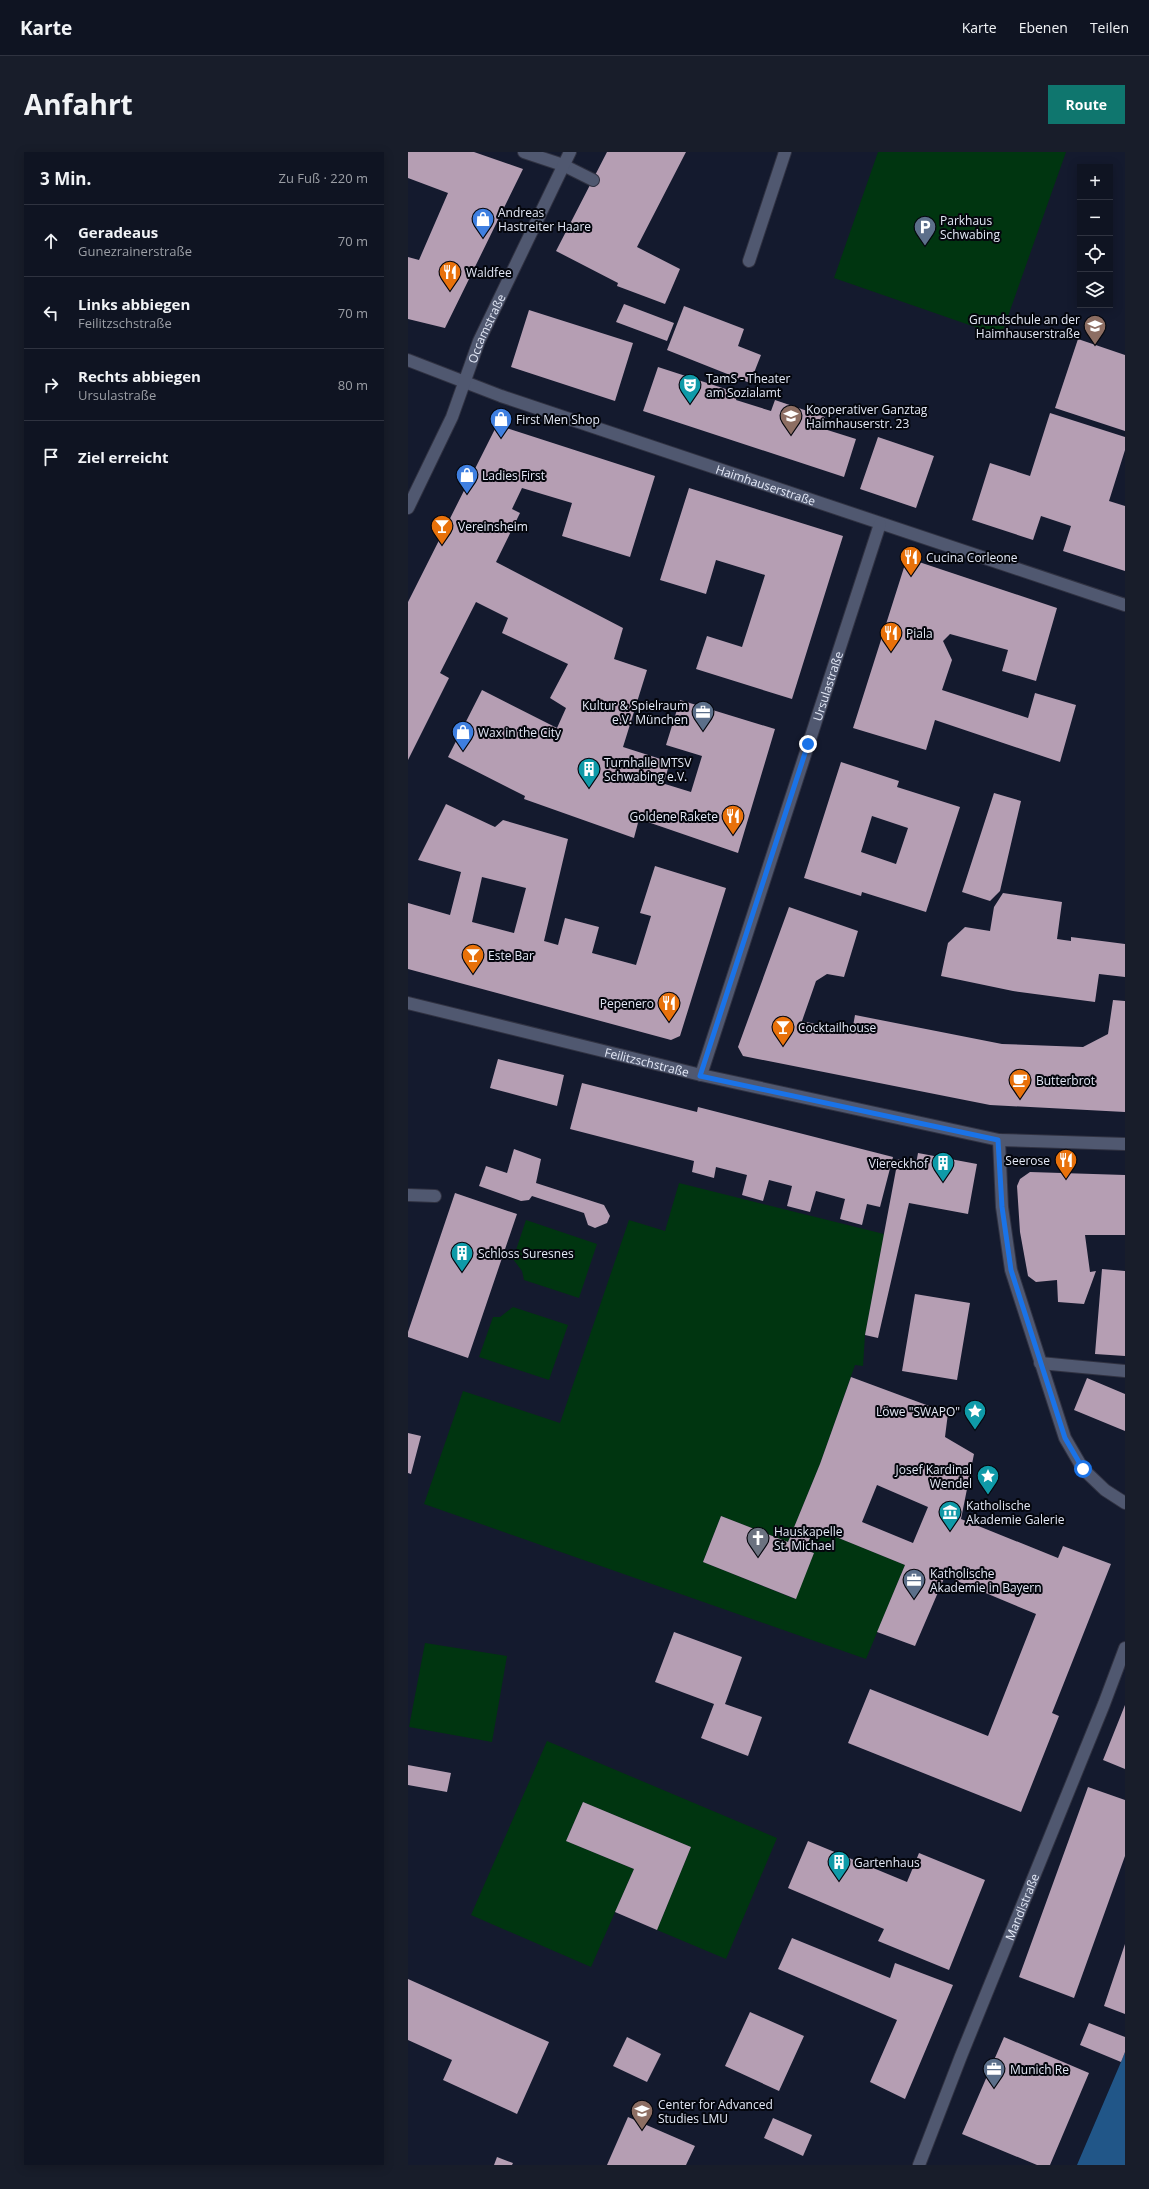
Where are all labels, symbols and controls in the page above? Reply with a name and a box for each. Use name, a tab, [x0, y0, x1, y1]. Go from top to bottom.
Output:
text: Karte	[20, 15, 72, 41]
text: Karte	[962, 18, 997, 37]
text: Ebenen	[1019, 18, 1068, 37]
text: Teilen	[1090, 18, 1129, 37]
text: Anfahrt	[24, 85, 133, 123]
button: Route	[1048, 85, 1125, 124]
map controls	[1077, 164, 1113, 308]
button: +	[1077, 164, 1113, 200]
text: 3 Min.	[40, 167, 91, 190]
text: Zu Fuß · 220 m	[279, 169, 368, 187]
button: −	[1077, 200, 1113, 236]
place label: Andreas Hastreiter Haare	[498, 204, 591, 235]
shop icon: Andreas Hastreiter Haare	[470, 206, 496, 239]
place label: Parkhaus Schwabing	[940, 212, 1000, 243]
parking icon: Parkhaus Schwabing	[912, 214, 938, 247]
text: Geradeaus	[78, 222, 158, 242]
icon: ahead	[40, 230, 62, 252]
text: 70 m	[338, 232, 368, 250]
button: locate	[1077, 236, 1113, 272]
text: Gunezrainerstraße	[78, 242, 192, 260]
restaurant icon: Waldfee	[437, 259, 463, 292]
place label: Waldfee	[466, 264, 512, 281]
button: layers	[1077, 272, 1113, 308]
street label: Occamstraße	[463, 291, 509, 365]
text: Links abbiegen	[78, 294, 190, 314]
icon: left	[40, 302, 62, 324]
text: 70 m	[338, 304, 368, 322]
place label: Grundschule an der Haimhauserstraße	[969, 311, 1080, 342]
school or university icon: Grundschule an der Haimhauserstraße	[1082, 313, 1108, 346]
text: Feilitzschstraße	[78, 314, 172, 332]
text: Rechts abbiegen	[78, 366, 201, 386]
place label: TamS - Theater am Sozialamt	[706, 370, 790, 401]
theatre icon: TamS - Theater am Sozialamt	[677, 372, 703, 405]
icon: right	[40, 374, 62, 396]
text: 80 m	[338, 376, 368, 394]
text: Ursulastraße	[78, 386, 156, 404]
place label: Kooperativer Ganztag Haimhauserstr. 23	[806, 401, 928, 432]
school or university icon: Kooperativer Ganztag Haimhauserstr. 23	[778, 403, 804, 436]
shop icon: First Men Shop	[488, 406, 514, 439]
place label: First Men Shop	[516, 411, 600, 428]
icon: arrive	[40, 446, 62, 468]
text: Ziel erreicht	[78, 447, 169, 467]
street label: Haimhauserstraße	[714, 460, 818, 509]
shop icon: Ladies First	[454, 462, 480, 495]
place label: Ladies First	[482, 467, 545, 484]
bar icon: Vereinsheim	[429, 513, 455, 546]
place label: Vereinsheim	[458, 518, 528, 535]
restaurant icon: Cucina Corleone	[898, 544, 924, 577]
place label: Cucina Corleone	[926, 549, 1018, 566]
restaurant icon: Piala	[878, 620, 904, 653]
place label: Piala	[906, 625, 933, 642]
street label: Ursulastraße	[808, 649, 847, 723]
place label: Kultur & Spielraum e.V. München	[582, 697, 688, 728]
office icon: Kultur & Spielraum e.V. München	[690, 699, 716, 732]
shop icon: Wax in the City	[450, 719, 476, 752]
place label: Wax in the City	[478, 724, 562, 741]
route end	[799, 735, 817, 753]
place label: Turnhalle MTSV Schwabing e.V.	[604, 754, 692, 785]
building icon: Turnhalle MTSV Schwabing e.V.	[576, 756, 602, 789]
restaurant icon: Goldene Rakete	[720, 803, 746, 836]
place label: Goldene Rakete	[630, 808, 718, 825]
bar icon: Este Bar	[460, 942, 486, 975]
place label: Este Bar	[488, 947, 534, 964]
restaurant icon: Pepenero	[656, 990, 682, 1023]
place label: Pepenero	[600, 995, 654, 1012]
bar icon: Cocktailhouse	[770, 1014, 796, 1047]
place label: Cocktailhouse	[798, 1019, 876, 1036]
street label: Feilitzschstraße	[603, 1043, 691, 1080]
cafe icon: Butterbrot	[1007, 1067, 1033, 1100]
place label: Butterbrot	[1036, 1072, 1095, 1089]
restaurant icon: Seerose	[1053, 1147, 1079, 1180]
building icon: Viereckhof	[930, 1150, 956, 1183]
place label: Seerose	[1005, 1152, 1050, 1169]
place label: Viereckhof	[869, 1155, 929, 1172]
building icon: Schloss Suresnes	[449, 1240, 475, 1273]
place label: Schloss Suresnes	[478, 1245, 574, 1262]
place icon: Löwe "SWAPO"	[962, 1398, 988, 1431]
place label: Löwe "SWAPO"	[876, 1403, 960, 1420]
route start	[1074, 1460, 1092, 1478]
place label: Josef Kardinal Wendel	[895, 1461, 972, 1492]
place icon: Josef Kardinal Wendel	[975, 1463, 1001, 1496]
place label: Katholische Akademie Galerie	[966, 1497, 1065, 1528]
museum icon: Katholische Akademie Galerie	[937, 1499, 963, 1532]
place label: Hauskapelle St. Michael	[774, 1523, 843, 1554]
church icon: Hauskapelle St. Michael	[745, 1525, 771, 1558]
place label: Katholische Akademie in Bayern	[930, 1565, 1042, 1596]
office icon: Katholische Akademie in Bayern	[901, 1567, 927, 1600]
building icon: Gartenhaus	[826, 1849, 852, 1882]
place label: Gartenhaus	[854, 1854, 920, 1871]
street label: Mandlstraße	[1000, 1870, 1043, 1943]
office icon: Munich Re	[981, 2056, 1007, 2089]
place label: Munich Re	[1010, 2061, 1069, 2078]
place label: Center for Advanced Studies LMU	[658, 2096, 773, 2127]
school or university icon: Center for Advanced Studies LMU	[629, 2098, 655, 2131]

